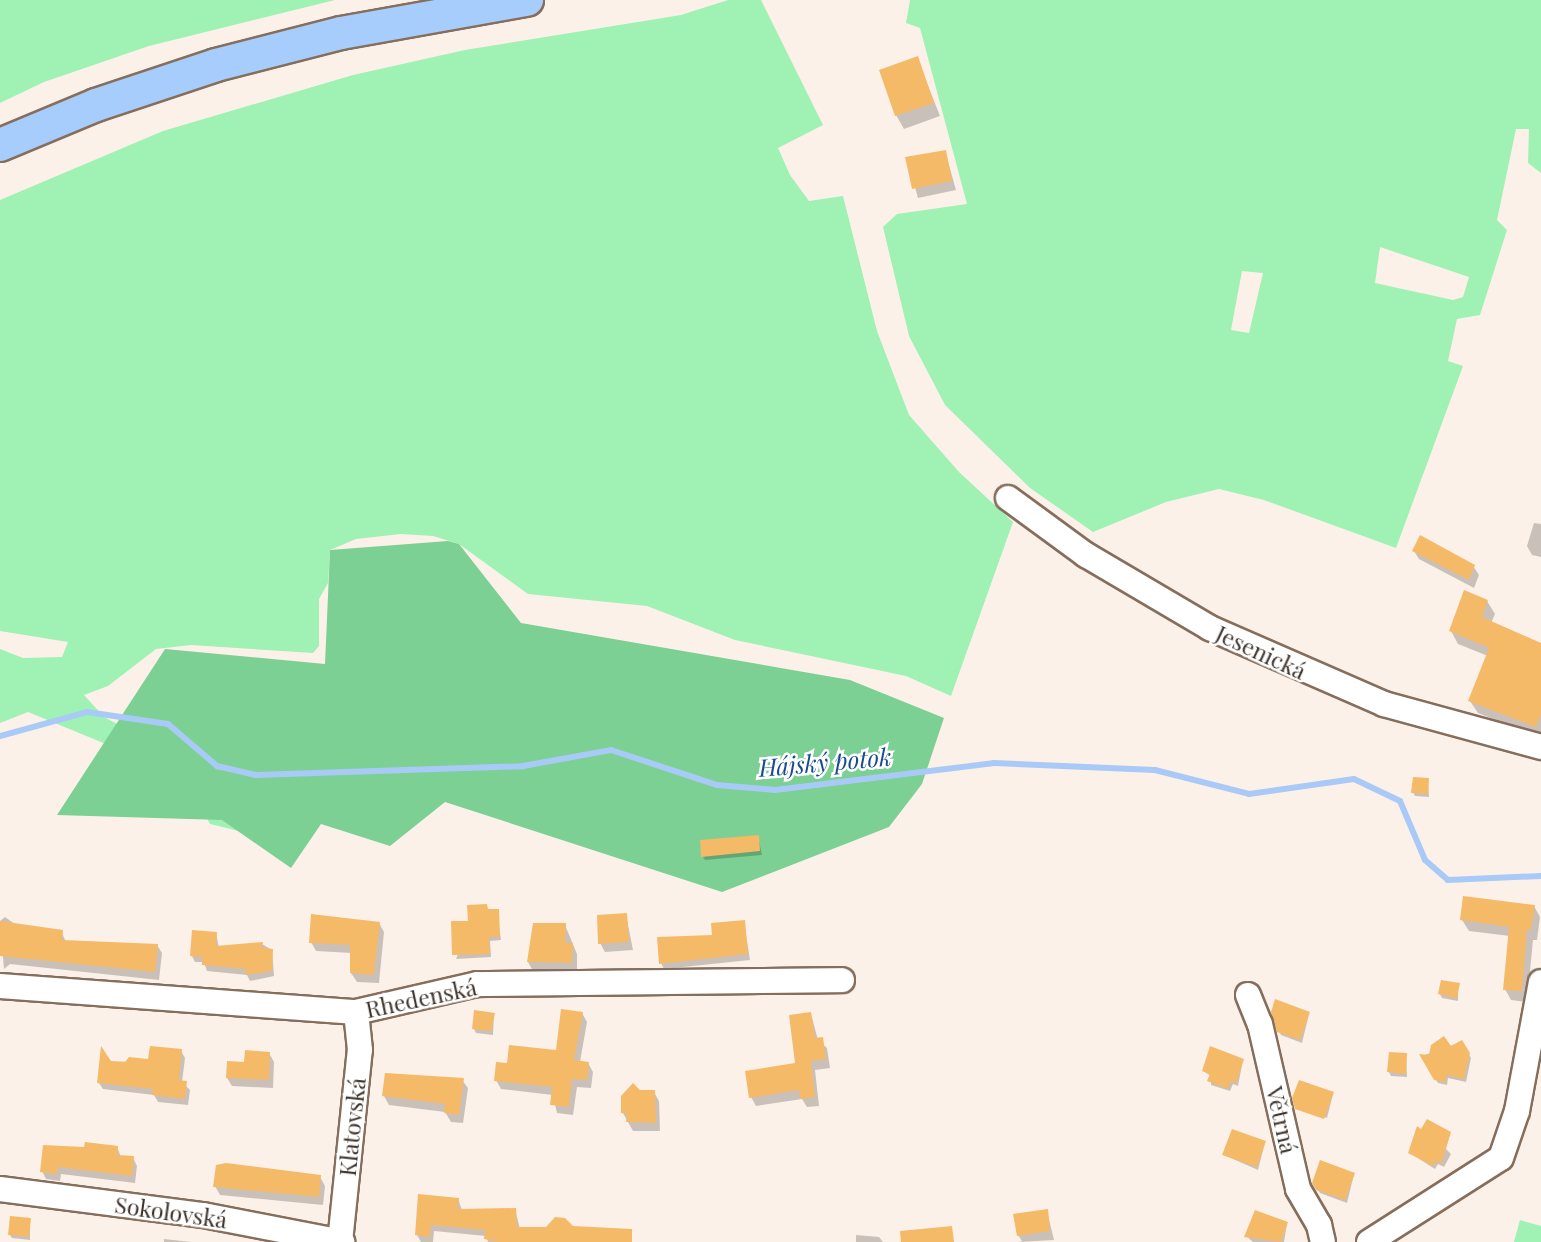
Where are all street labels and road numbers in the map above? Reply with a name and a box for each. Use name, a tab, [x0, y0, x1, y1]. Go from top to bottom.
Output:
street label: Jesenická	[1212, 619, 1310, 685]
street label: Rhedenská	[363, 973, 479, 1023]
street label: Klatovská	[333, 1076, 371, 1178]
street label: Větrná	[1261, 1084, 1303, 1156]
street label: Sokolovská	[113, 1190, 229, 1234]

